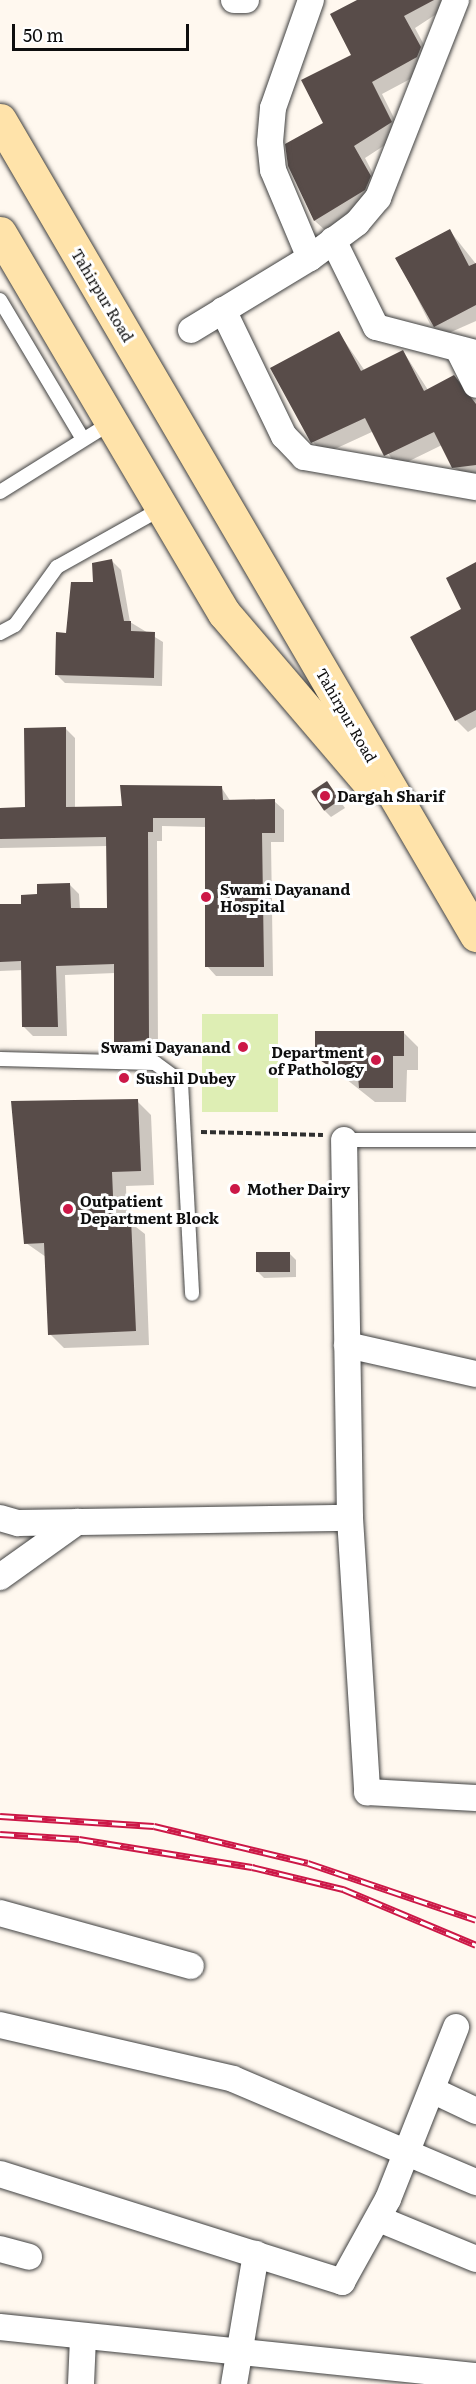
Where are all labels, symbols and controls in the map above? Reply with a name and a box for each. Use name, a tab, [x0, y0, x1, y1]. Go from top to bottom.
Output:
scale bar	[15, 12, 192, 50]
text: 50 m	[23, 21, 64, 48]
street label: Tahirpur Road	[68, 245, 138, 345]
street label: Tahirpur Road	[313, 665, 381, 765]
place label: Dargah Sharif	[337, 787, 444, 805]
marker: Dargah Sharif	[318, 789, 332, 803]
place label: Swami Dayanand Hospital	[220, 879, 350, 914]
marker: Swami Dayanand Hospital	[197, 888, 215, 906]
place label: Swami Dayanand	[101, 1038, 231, 1056]
marker: Swami Dayanand	[236, 1040, 250, 1054]
place label: Department of Pathology	[268, 1042, 364, 1077]
marker: Department of Pathology	[369, 1053, 383, 1067]
place label: Sushil Dubey	[136, 1069, 236, 1087]
marker: Sushil Dubey	[117, 1071, 131, 1085]
place label: Mother Dairy	[247, 1180, 350, 1198]
marker: Mother Dairy	[228, 1182, 242, 1196]
place label: Outpatient Department Block	[80, 1191, 219, 1226]
marker: Outpatient Department Block	[61, 1202, 75, 1216]

